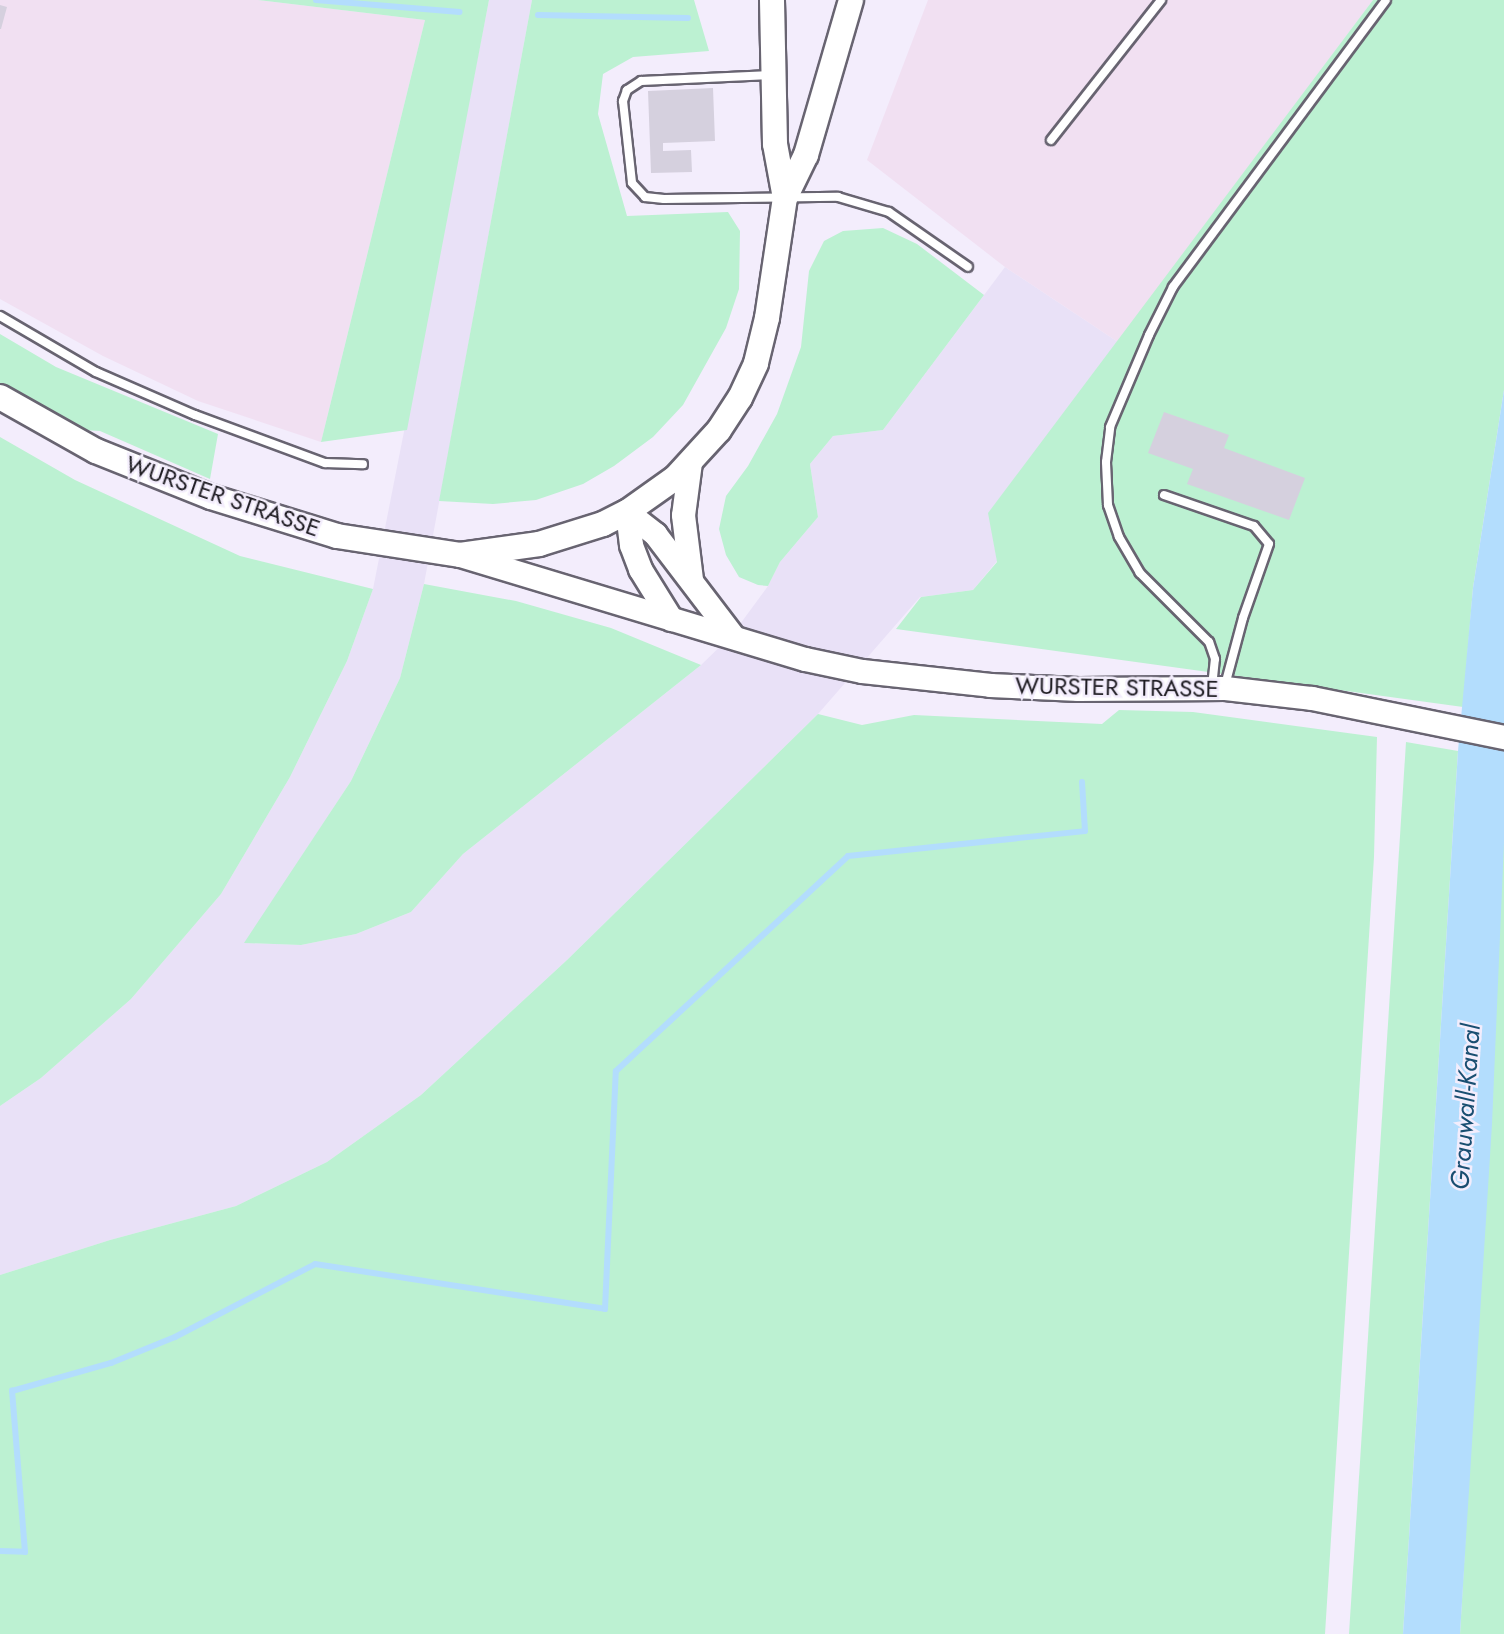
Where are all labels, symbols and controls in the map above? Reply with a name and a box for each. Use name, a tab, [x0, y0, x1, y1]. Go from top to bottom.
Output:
street label: WURSTER STRASSE	[122, 449, 324, 543]
street label: WURSTER STRASSE	[1015, 671, 1219, 703]
water label: Grauwall-Kanal	[1445, 1023, 1487, 1191]

